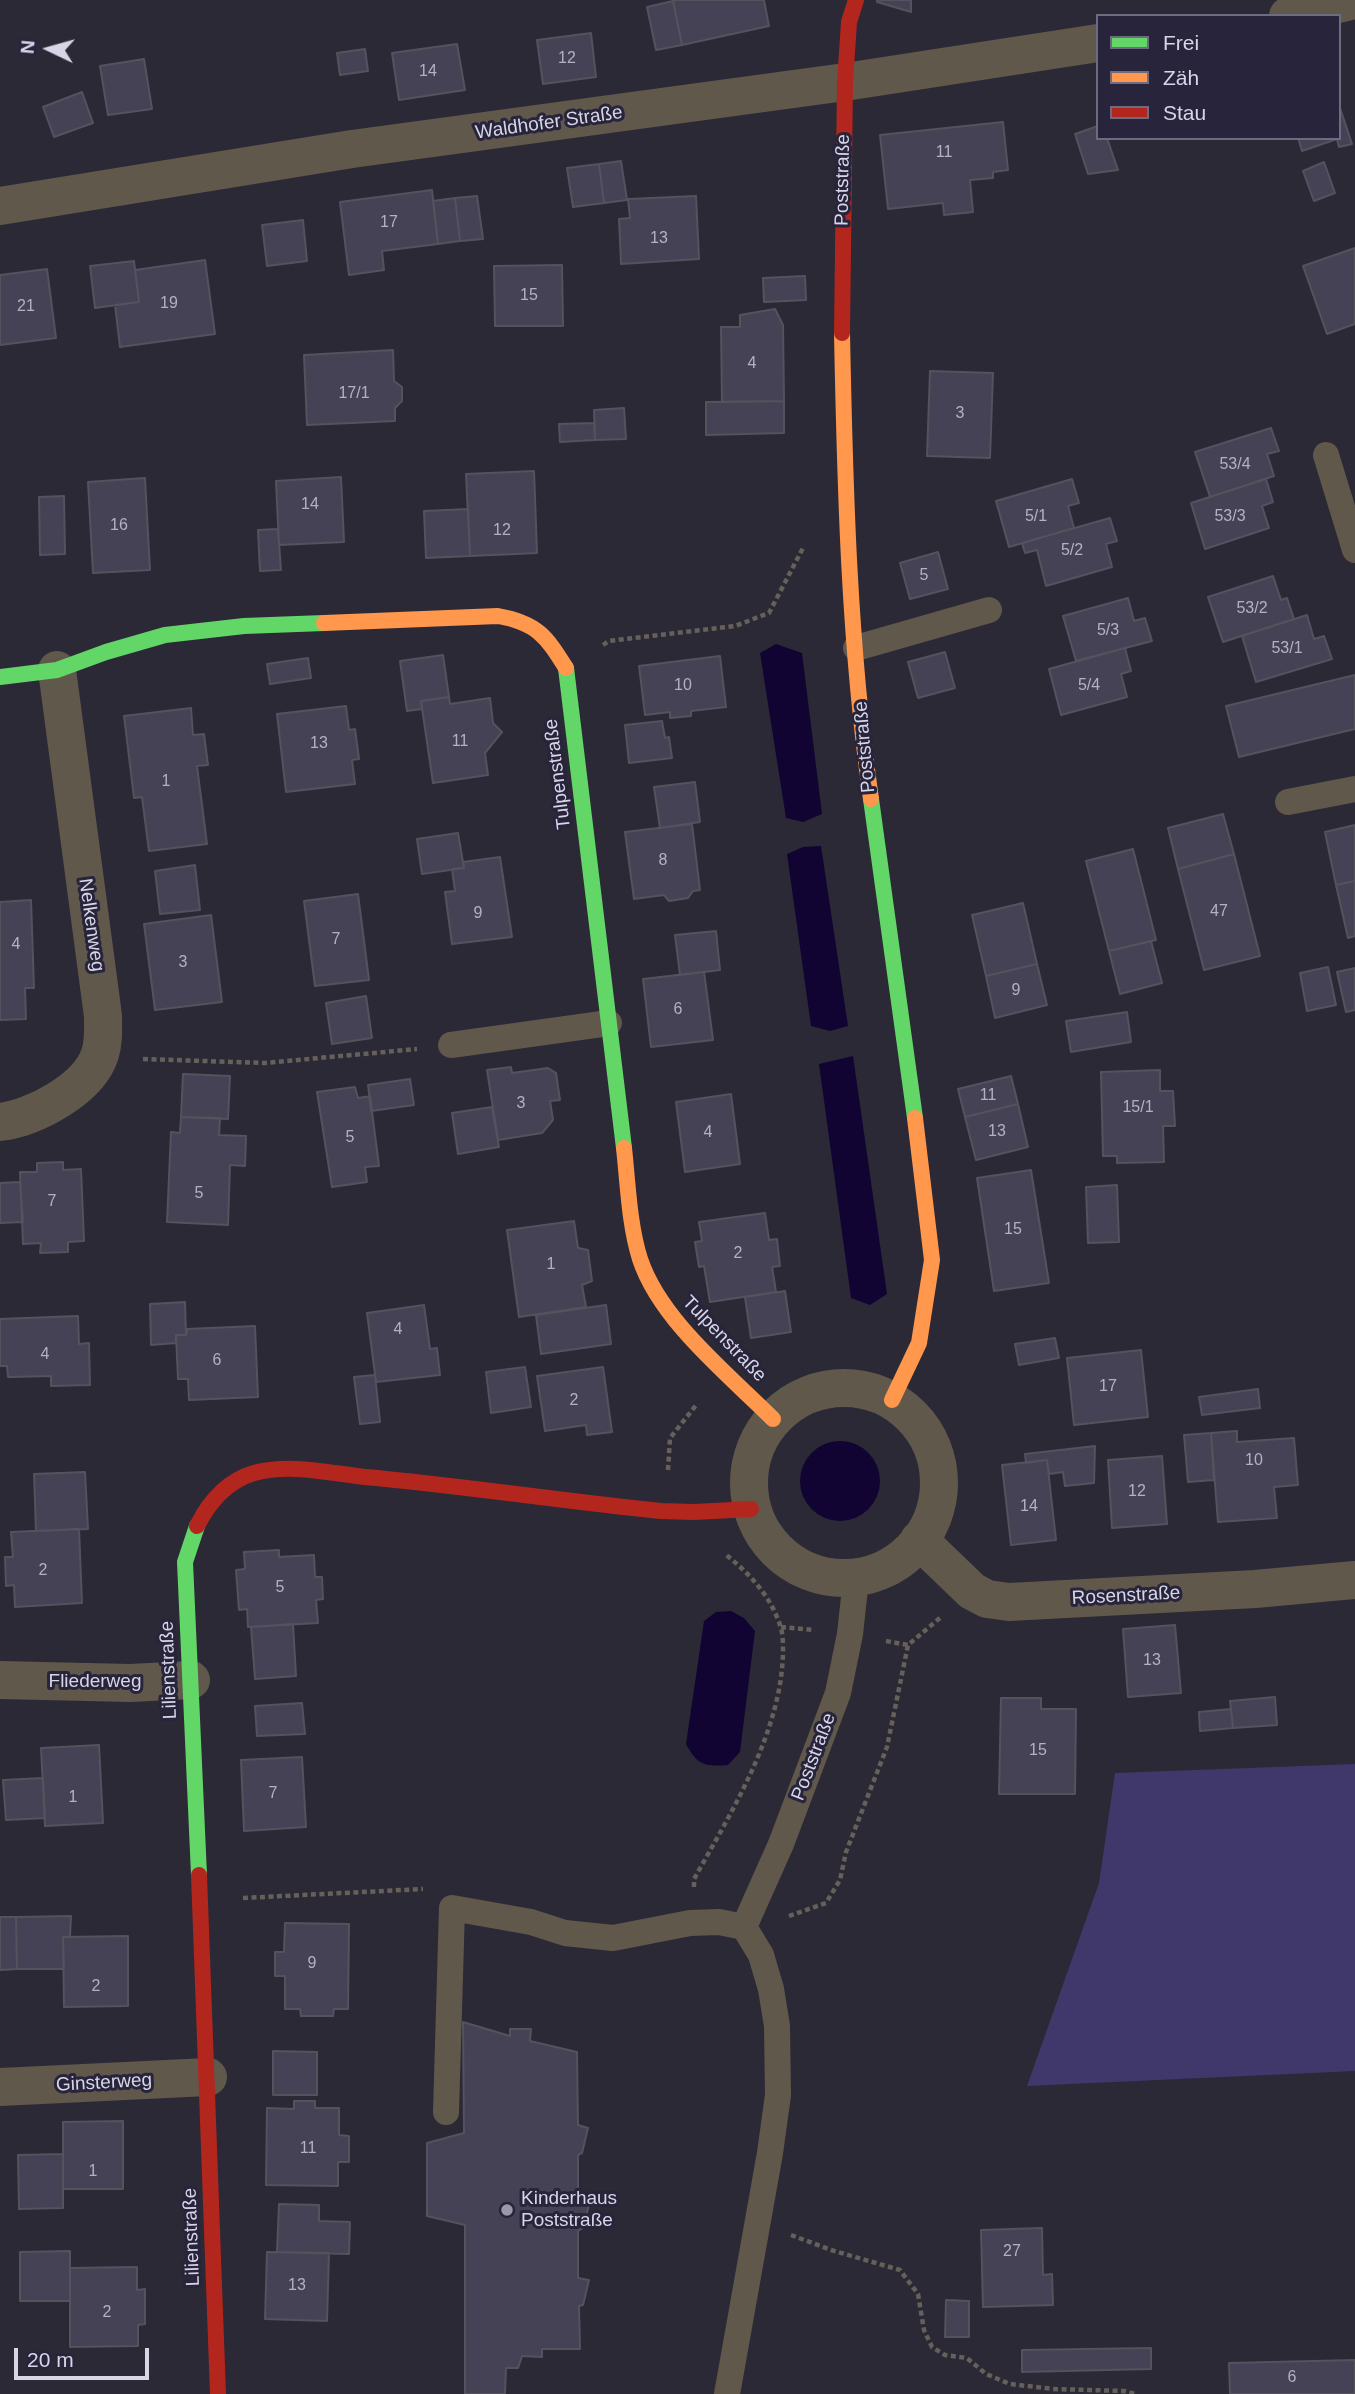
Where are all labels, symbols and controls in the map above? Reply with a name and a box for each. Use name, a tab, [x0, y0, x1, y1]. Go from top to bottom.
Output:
north arrow	[14, 14, 84, 84]
legend	[1096, 14, 1341, 140]
text: Frei	[1163, 31, 1199, 54]
text: N	[17, 39, 39, 55]
house number: 12	[558, 49, 576, 69]
house number: 14	[419, 62, 437, 82]
text: Zäh	[1163, 66, 1199, 89]
street label: Waldhofer Straße	[474, 101, 624, 145]
text: Stau	[1163, 101, 1206, 124]
street label: Poststraße	[831, 134, 855, 226]
house number: 11	[936, 143, 952, 163]
house number: 17	[380, 213, 398, 233]
house number: 13	[650, 229, 668, 249]
house number: 15	[520, 286, 538, 306]
house number: 19	[160, 294, 178, 314]
house number: 21	[17, 297, 35, 317]
house number: 4	[748, 354, 756, 374]
house number: 17/1	[338, 384, 370, 404]
house number: 3	[956, 404, 964, 424]
house number: 53/4	[1219, 455, 1251, 475]
house number: 14	[301, 495, 319, 515]
house number: 5/1	[1025, 507, 1047, 527]
house number: 53/3	[1214, 507, 1246, 527]
house number: 16	[110, 516, 128, 536]
house number: 12	[493, 521, 511, 541]
house number: 5/2	[1061, 541, 1083, 561]
house number: 5	[920, 566, 928, 586]
house number: 53/2	[1236, 599, 1268, 619]
house number: 5/3	[1097, 621, 1119, 641]
house number: 53/1	[1271, 639, 1303, 659]
house number: 10	[674, 676, 692, 696]
house number: 5/4	[1078, 676, 1100, 696]
street label: Poststraße	[850, 700, 880, 794]
street label: Tulpenstraße	[540, 717, 576, 831]
house number: 11	[452, 732, 468, 752]
house number: 13	[310, 734, 328, 754]
house number: 1	[162, 772, 170, 792]
house number: 8	[659, 851, 667, 871]
street label: Nelkenweg	[73, 877, 109, 973]
house number: 47	[1210, 902, 1228, 922]
house number: 9	[474, 904, 482, 924]
house number: 7	[332, 930, 340, 950]
house number: 4	[12, 935, 20, 955]
house number: 3	[179, 953, 187, 973]
house number: 9	[1012, 981, 1020, 1001]
house number: 6	[674, 1000, 682, 1020]
house number: 11	[980, 1086, 996, 1106]
house number: 3	[517, 1094, 525, 1114]
house number: 15/1	[1122, 1098, 1154, 1118]
house number: 13	[988, 1122, 1006, 1142]
house number: 4	[704, 1123, 712, 1143]
house number: 5	[346, 1128, 354, 1148]
house number: 5	[195, 1184, 203, 1204]
house number: 7	[48, 1192, 56, 1212]
house number: 15	[1004, 1220, 1022, 1240]
house number: 2	[734, 1244, 742, 1264]
house number: 1	[547, 1255, 555, 1275]
street label: Tulpenstraße	[677, 1291, 771, 1387]
house number: 4	[394, 1320, 402, 1340]
house number: 4	[41, 1345, 49, 1365]
house number: 6	[213, 1351, 221, 1371]
house number: 17	[1099, 1377, 1117, 1397]
house number: 2	[570, 1391, 578, 1411]
house number: 10	[1245, 1451, 1263, 1471]
house number: 12	[1128, 1482, 1146, 1502]
house number: 14	[1020, 1497, 1038, 1517]
house number: 2	[39, 1561, 47, 1581]
house number: 5	[276, 1578, 284, 1598]
street label: Rosenstraße	[1071, 1582, 1181, 1610]
street label: Lilienstraße	[156, 1621, 182, 1719]
house number: 13	[1143, 1651, 1161, 1671]
street label: Fliederweg	[49, 1671, 141, 1693]
street label: Poststraße	[787, 1710, 841, 1804]
house number: 15	[1029, 1741, 1047, 1761]
house number: 7	[269, 1784, 277, 1804]
house number: 1	[69, 1788, 77, 1808]
house number: 9	[308, 1954, 316, 1974]
house number: 2	[92, 1977, 100, 1997]
street label: Ginsterweg	[55, 2069, 153, 2097]
house number: 11	[300, 2139, 316, 2159]
house number: 1	[89, 2162, 97, 2182]
street label: Lilienstraße	[179, 2188, 205, 2286]
place label: Kinderhaus Poststraße	[521, 2188, 617, 2232]
marker: Kinderhaus Poststraße	[499, 2202, 515, 2218]
house number: 27	[1003, 2242, 1021, 2262]
house number: 13	[288, 2276, 306, 2296]
house number: 2	[103, 2303, 111, 2323]
scale bar	[18, 2334, 152, 2378]
text: 20 m	[27, 2348, 74, 2371]
house number: 6	[1288, 2368, 1296, 2388]

